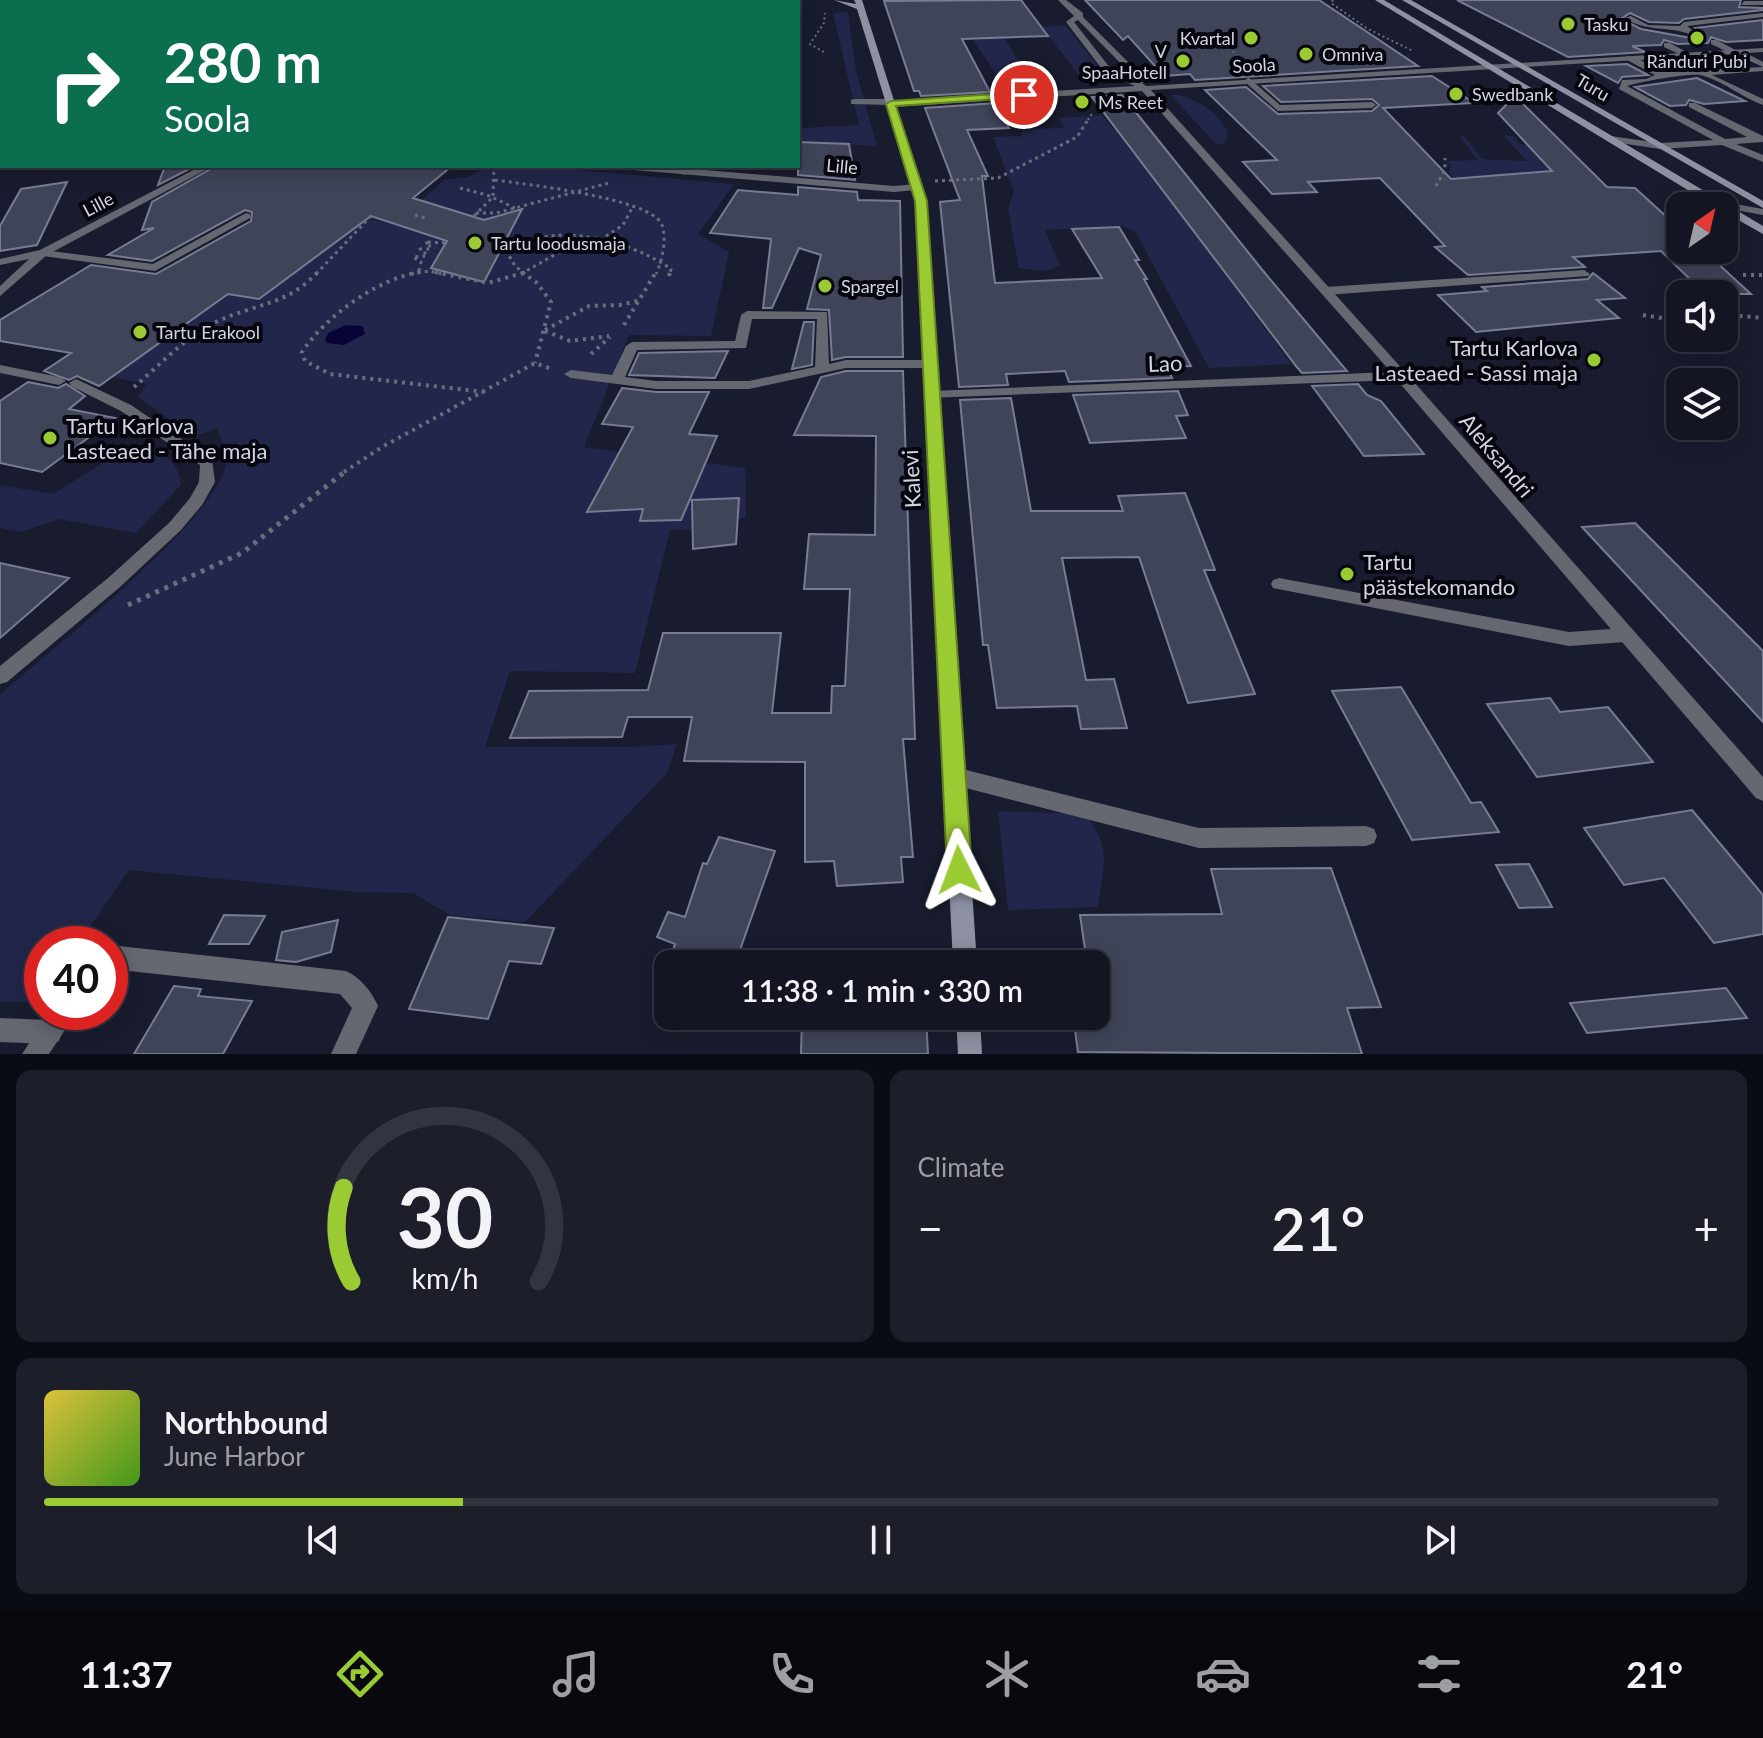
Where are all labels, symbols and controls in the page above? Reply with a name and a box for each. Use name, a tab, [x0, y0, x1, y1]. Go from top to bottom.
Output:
place label: Tasku	[1584, 13, 1629, 35]
marker: Tasku	[1559, 15, 1577, 33]
place label: Kvartal	[1180, 27, 1235, 49]
text: 280 m	[164, 28, 322, 95]
marker: Kvartal	[1242, 29, 1260, 47]
marker: Ränduri Pubi	[1688, 29, 1706, 47]
icon: right	[32, 32, 136, 136]
place label: V SpaaHotell	[1082, 40, 1168, 83]
place label: Omniva	[1322, 43, 1383, 65]
marker: Omniva	[1297, 45, 1315, 63]
place label: Ränduri Pubi	[1647, 50, 1747, 72]
marker: V SpaaHotell	[1174, 52, 1192, 70]
street label: Soola	[1232, 53, 1276, 77]
pin	[990, 61, 1058, 129]
street label: Turu	[1572, 69, 1614, 105]
icon: arrive	[1002, 73, 1046, 117]
place label: Swedbank	[1472, 83, 1554, 105]
marker: Swedbank	[1447, 85, 1465, 103]
place label: Ms Reet	[1098, 91, 1163, 113]
marker: Ms Reet	[1073, 93, 1091, 111]
text: Soola	[164, 96, 251, 140]
street label: Lille	[825, 154, 859, 178]
street label: Lille	[79, 187, 117, 221]
north arrow	[1666, 192, 1738, 264]
map controls	[1666, 192, 1738, 440]
place label: Tartu loodusmaja	[491, 232, 626, 254]
marker: Tartu loodusmaja	[466, 234, 484, 252]
place label: Spargel	[841, 275, 899, 297]
marker: Spargel	[816, 277, 834, 295]
button: sound	[1666, 280, 1738, 352]
place label: Tartu Erakool	[156, 321, 260, 343]
marker: Tartu Erakool	[131, 323, 149, 341]
place label: Tartu Karlova Lasteaed - Sassi maja	[1375, 334, 1578, 386]
street label: Lao	[1147, 349, 1183, 377]
marker: Tartu Karlova Lasteaed - Sassi maja	[1585, 351, 1603, 369]
button: layers	[1666, 368, 1738, 440]
street label: Aleksandri	[1454, 408, 1540, 502]
place label: Tartu Karlova Lasteaed - Tähe maja	[66, 412, 268, 464]
marker: Tartu Karlova Lasteaed - Tähe maja	[41, 429, 59, 447]
street label: Kalevi	[896, 449, 926, 509]
place label: Tartu päästekomando	[1363, 548, 1515, 600]
marker: Tartu päästekomando	[1338, 565, 1356, 583]
position arrow	[917, 828, 1001, 912]
speed limit sign: 40	[24, 926, 128, 1030]
text: 11:38 · 1 min · 330 m	[741, 972, 1023, 1008]
text: Climate	[918, 1151, 1004, 1183]
text: 30	[397, 1166, 493, 1266]
text: 21°	[1271, 1192, 1366, 1264]
text: −	[918, 1202, 943, 1254]
text: +	[1693, 1202, 1719, 1254]
text: km/h	[411, 1261, 478, 1295]
text: Northbound	[164, 1404, 328, 1440]
text: June Harbor	[164, 1440, 305, 1472]
icon: previous	[301, 1518, 345, 1562]
icon: pause	[859, 1518, 903, 1562]
icon: next	[1418, 1518, 1462, 1562]
icon: directions	[332, 1646, 388, 1702]
icon: music	[548, 1646, 604, 1702]
icon: phone	[764, 1646, 820, 1702]
icon: climate	[979, 1646, 1035, 1702]
icon: car	[1195, 1646, 1251, 1702]
icon: filters	[1411, 1646, 1467, 1702]
text: 11:37	[80, 1652, 173, 1696]
text: 21°	[1626, 1652, 1683, 1696]

